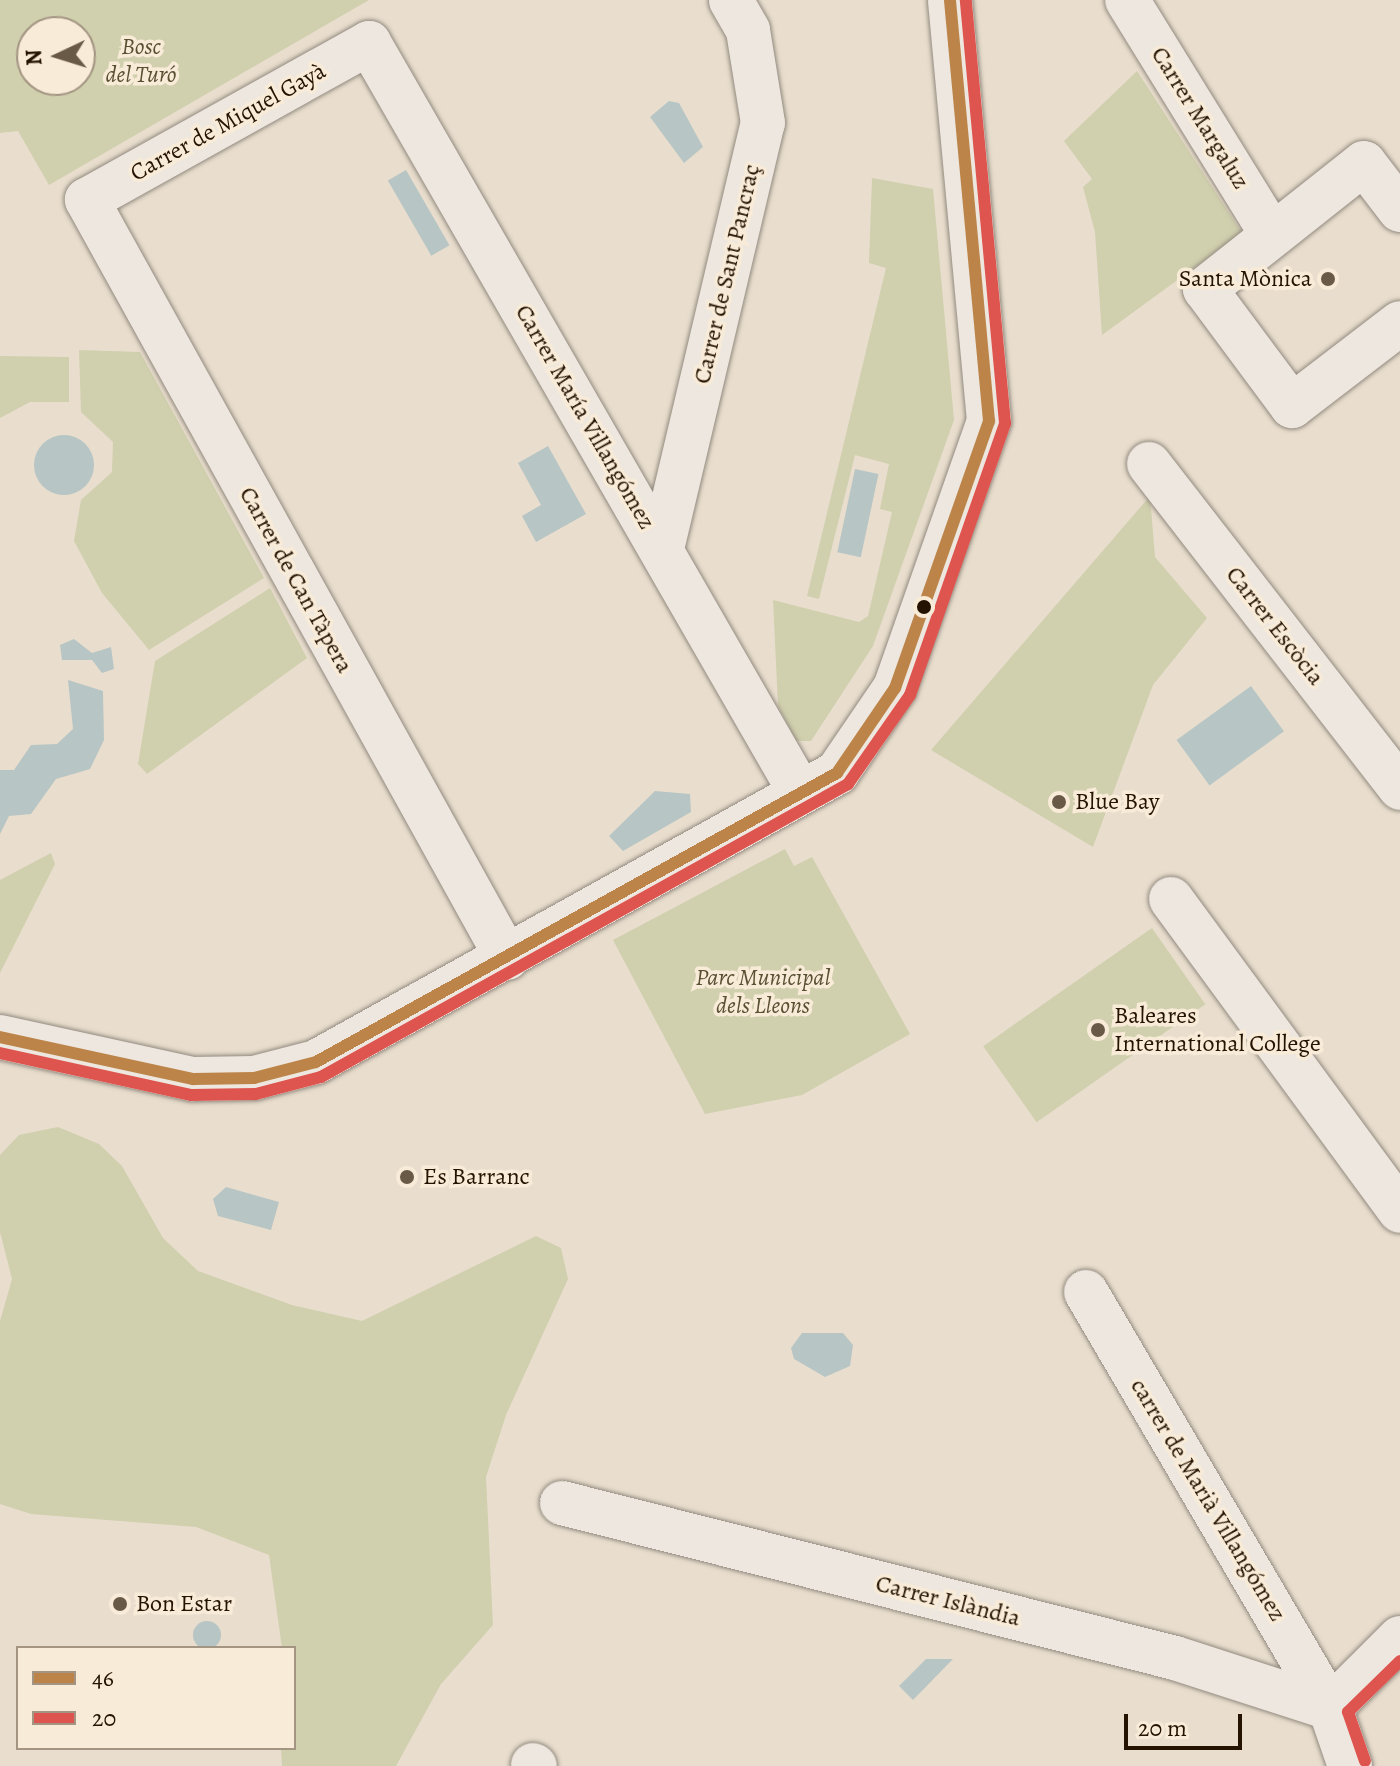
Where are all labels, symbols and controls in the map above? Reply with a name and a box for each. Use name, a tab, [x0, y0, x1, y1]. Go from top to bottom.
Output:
north arrow	[16, 16, 96, 96]
park label: Bosc del Turó	[105, 33, 177, 89]
street label: Carrer Margaluz	[1145, 42, 1255, 194]
text: N	[19, 48, 50, 67]
street label: Carrer de Miquel Gayà	[125, 56, 331, 188]
street label: Carrer de Sant Pancraç	[688, 162, 766, 386]
place label: Santa Mònica	[1179, 265, 1312, 293]
marker: Santa Mònica	[1319, 270, 1337, 288]
street label: Carrer María Villangómez	[509, 300, 661, 534]
street label: Carrer de Can Tàpera	[233, 482, 359, 678]
street label: Carrer Escòcia	[1220, 561, 1330, 691]
unlabelled marker	[916, 599, 932, 615]
place label: Blue Bay	[1075, 788, 1159, 816]
marker: Blue Bay	[1050, 793, 1068, 811]
park label: Parc Municipal dels Lleons	[696, 964, 830, 1020]
place label: Baleares International College	[1114, 1002, 1321, 1058]
marker: Baleares International College	[1089, 1021, 1107, 1039]
place label: Es Barranc	[423, 1163, 530, 1191]
marker: Es Barranc	[398, 1168, 416, 1186]
street label: carrer de Marià Villangómez	[1124, 1374, 1292, 1626]
street label: Carrer Islàndia	[873, 1569, 1023, 1633]
place label: Bon Estar	[136, 1590, 232, 1618]
marker: Bon Estar	[111, 1595, 129, 1613]
legend	[16, 1646, 296, 1750]
text: 46	[92, 1662, 114, 1694]
scale bar	[1128, 1698, 1246, 1748]
text: 20	[92, 1702, 116, 1734]
text: 20 m	[1138, 1712, 1187, 1744]

